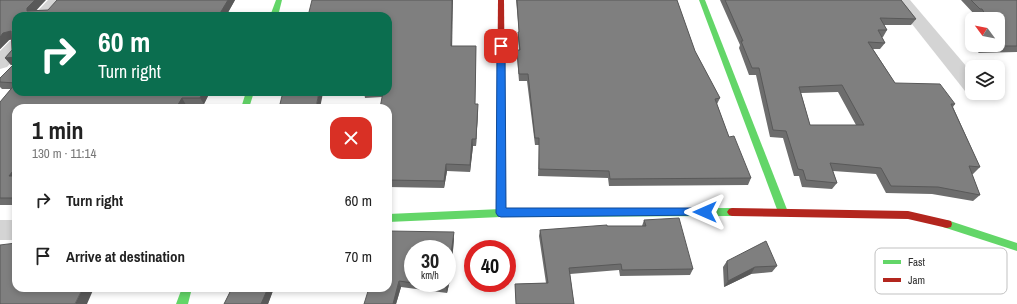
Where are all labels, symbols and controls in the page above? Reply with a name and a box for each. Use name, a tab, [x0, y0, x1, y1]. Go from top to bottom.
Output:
north arrow	[965, 12, 1005, 52]
map controls	[965, 12, 1005, 100]
text: 60 m	[98, 23, 150, 61]
icon: right	[32, 28, 84, 80]
pin	[484, 29, 518, 63]
icon: arrive	[490, 35, 512, 57]
text: Turn right	[98, 59, 161, 84]
button: layers	[965, 60, 1005, 100]
text: 1 min	[32, 114, 83, 146]
button: close	[330, 117, 372, 159]
text: 130 m · 11:14	[32, 145, 96, 162]
icon: right	[32, 189, 54, 211]
text: Turn right	[66, 190, 123, 211]
text: 60 m	[345, 190, 372, 211]
position arrow	[684, 191, 726, 233]
speed limit sign: 40	[464, 240, 516, 292]
icon: arrive	[32, 245, 54, 267]
text: Arrive at destination	[66, 246, 185, 267]
text: 70 m	[345, 246, 372, 267]
text: 30	[421, 247, 439, 274]
legend	[875, 248, 1007, 294]
text: Fast	[908, 255, 926, 269]
text: km/h	[421, 269, 439, 282]
text: Jam	[908, 273, 925, 287]

